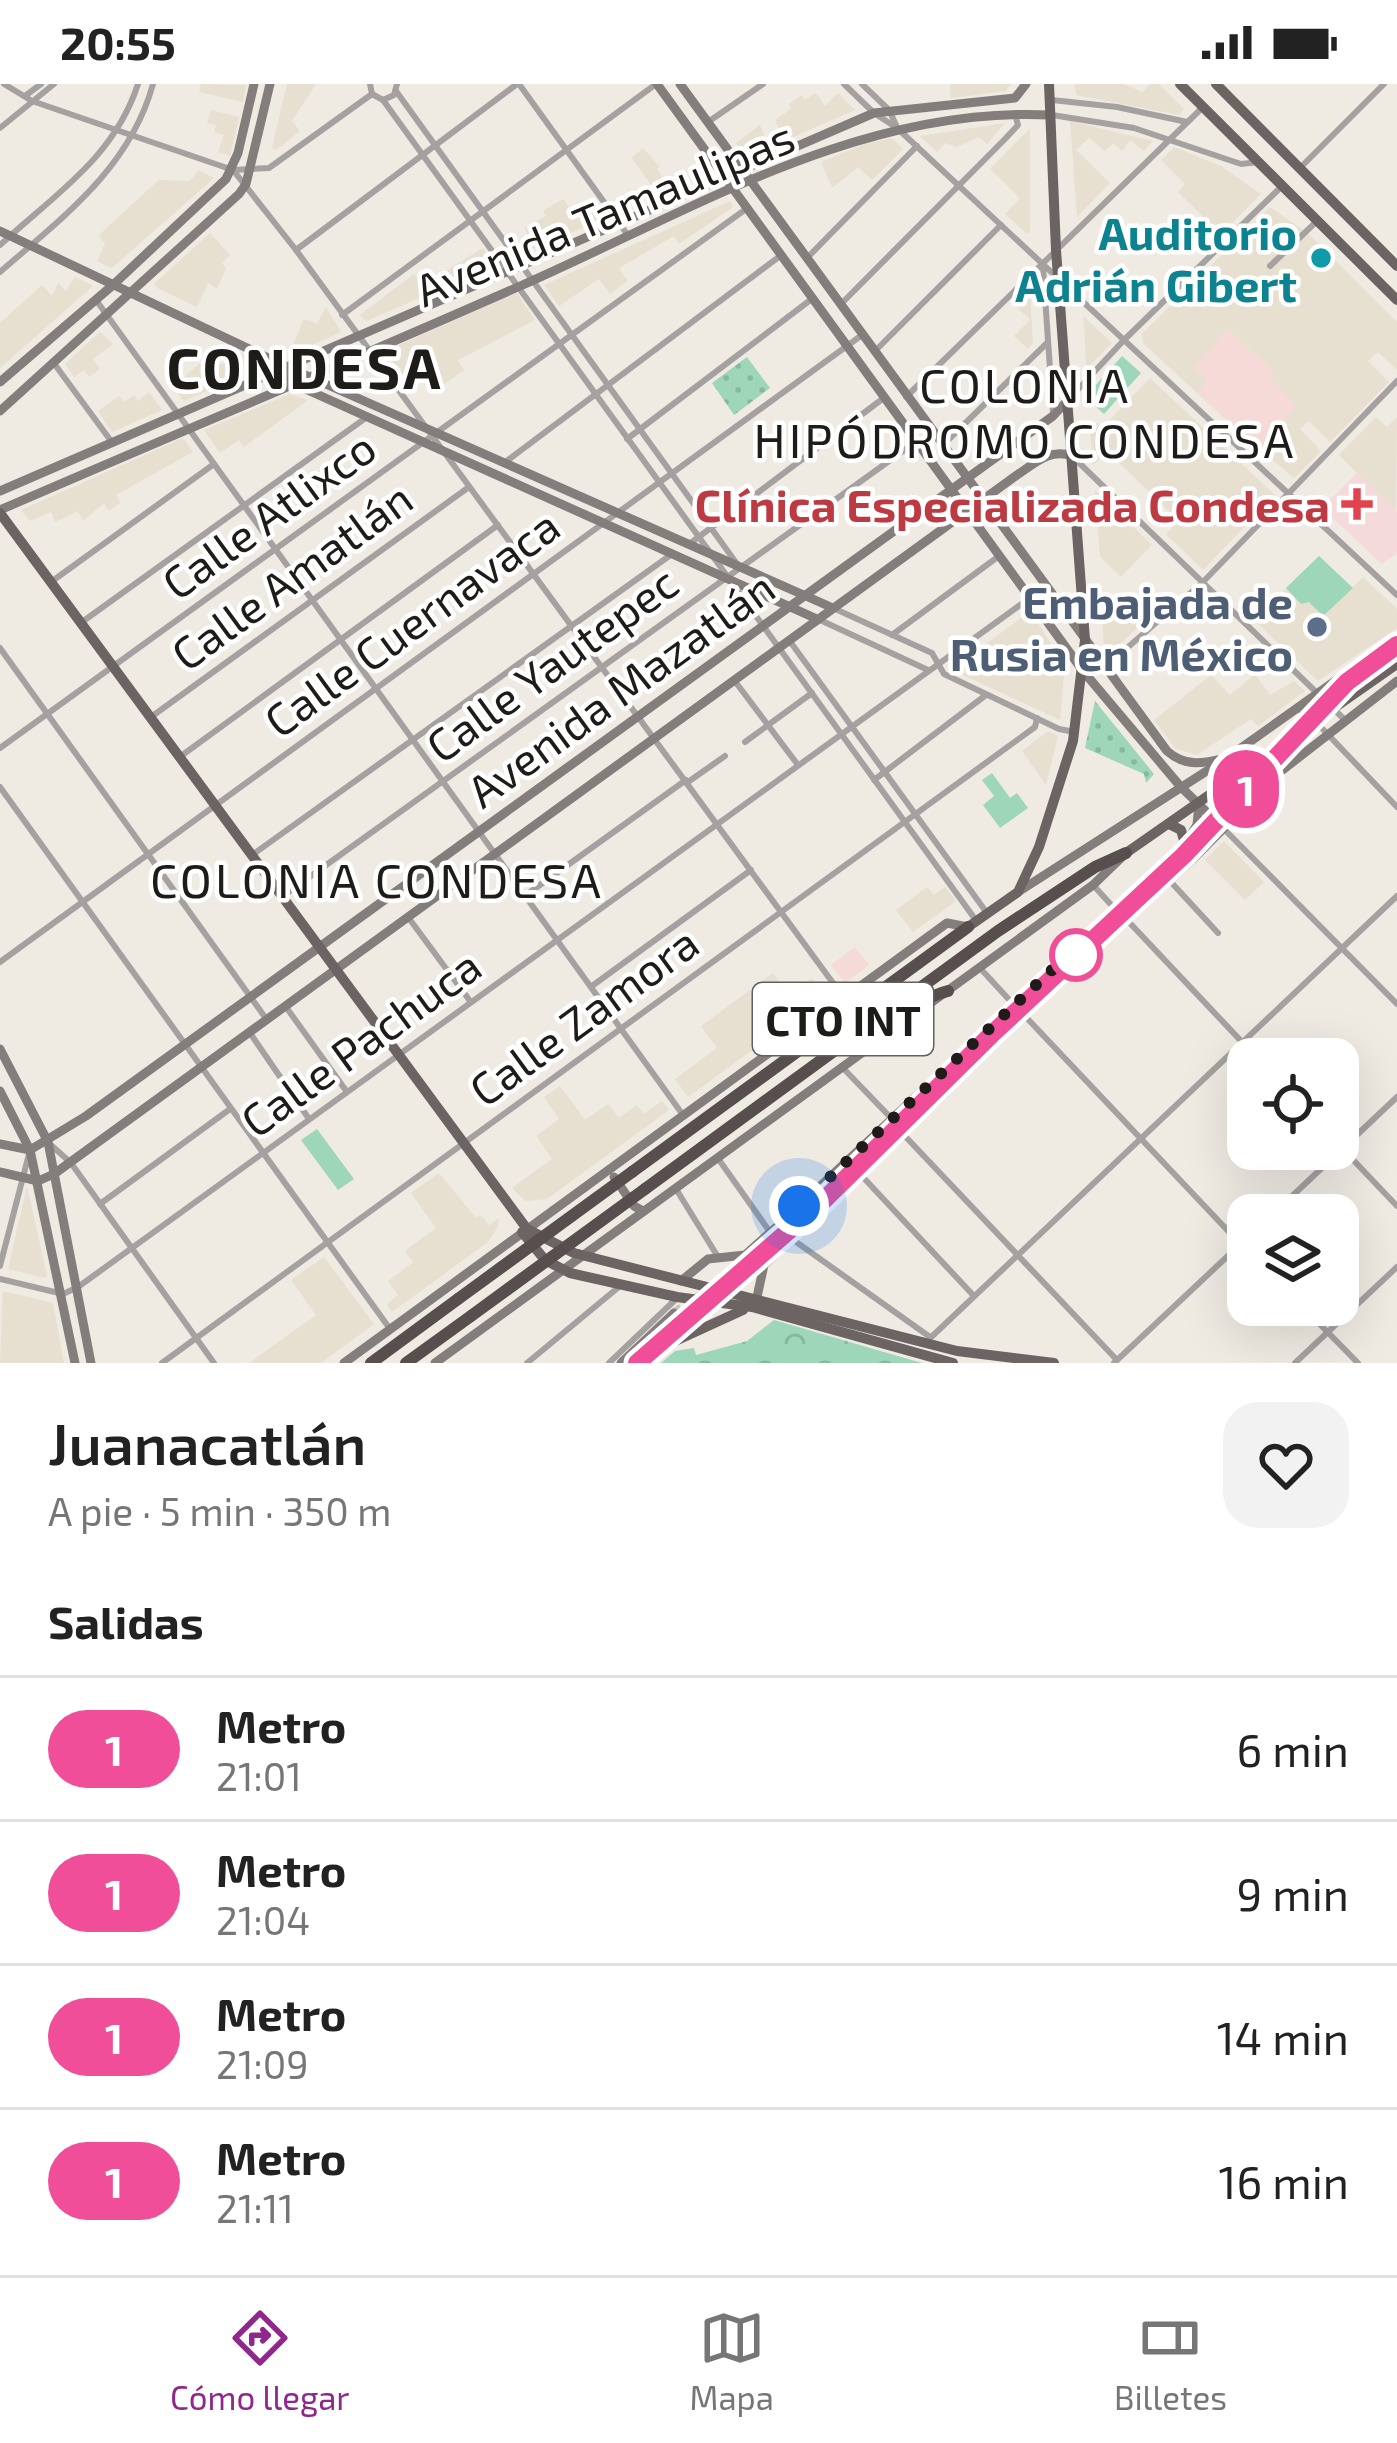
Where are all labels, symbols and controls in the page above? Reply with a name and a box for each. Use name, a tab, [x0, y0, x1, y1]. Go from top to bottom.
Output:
text: 20:55	[60, 15, 176, 69]
street label: Avenida Tamaulipas	[406, 108, 802, 316]
place label: Auditorio Adrián Gibert	[1015, 205, 1297, 311]
marker: Auditorio Adrián Gibert	[1308, 245, 1334, 271]
district label: CONDESA	[167, 332, 443, 400]
district label: COLONIA HIPÓDROMO CONDESA	[754, 355, 1296, 468]
street label: Calle Atlixco	[151, 419, 385, 609]
street label: Calle Amatlán	[160, 470, 422, 680]
place label: Clínica Especializada Condesa	[695, 477, 1330, 531]
marker: Clínica Especializada Condesa	[1341, 488, 1373, 520]
street label: Calle Cuernavaca	[253, 497, 569, 747]
street label: Calle Yautepec	[415, 554, 687, 772]
street label: Avenida Mazatlán	[456, 559, 784, 817]
place label: Embajada de Rusia en México	[950, 574, 1293, 680]
marker: Embajada de Rusia en México	[1304, 614, 1330, 640]
line badge: 1	[1207, 750, 1285, 828]
text: 1	[1237, 764, 1255, 814]
district label: COLONIA CONDESA	[150, 850, 604, 908]
street label: Calle Zamora	[458, 914, 708, 1116]
unlabelled marker	[1051, 930, 1101, 980]
street label: Calle Pachuca	[230, 937, 490, 1147]
road number: CTO INT	[753, 983, 933, 1055]
map controls	[1227, 1038, 1359, 1326]
button: locate	[1227, 1038, 1359, 1170]
your location	[769, 1176, 829, 1236]
button: layers	[1227, 1194, 1359, 1326]
button: heart	[1223, 1402, 1349, 1528]
text: Juanacatlán	[48, 1408, 366, 1476]
text: A pie · 5 min · 350 m	[48, 1487, 392, 1534]
text: Salidas	[48, 1594, 204, 1648]
text: Metro	[216, 1698, 346, 1752]
text: 6 min	[1236, 1722, 1349, 1776]
text: 1	[105, 1724, 123, 1774]
text: 21:01	[216, 1752, 302, 1799]
text: Metro	[216, 1842, 346, 1896]
text: 9 min	[1236, 1866, 1349, 1920]
text: 1	[105, 1868, 123, 1918]
text: 21:04	[216, 1896, 310, 1943]
text: Metro	[216, 1986, 346, 2040]
text: 14 min	[1217, 2010, 1349, 2064]
text: 1	[105, 2012, 123, 2062]
text: 21:09	[216, 2040, 308, 2087]
text: Metro	[216, 2130, 346, 2184]
text: 16 min	[1219, 2154, 1349, 2208]
text: 1	[105, 2156, 123, 2206]
text: 21:11	[216, 2184, 294, 2231]
tab: Cómo llegar	[170, 2305, 350, 2417]
tab: Mapa	[690, 2305, 774, 2417]
tab: Billetes	[1114, 2305, 1227, 2417]

